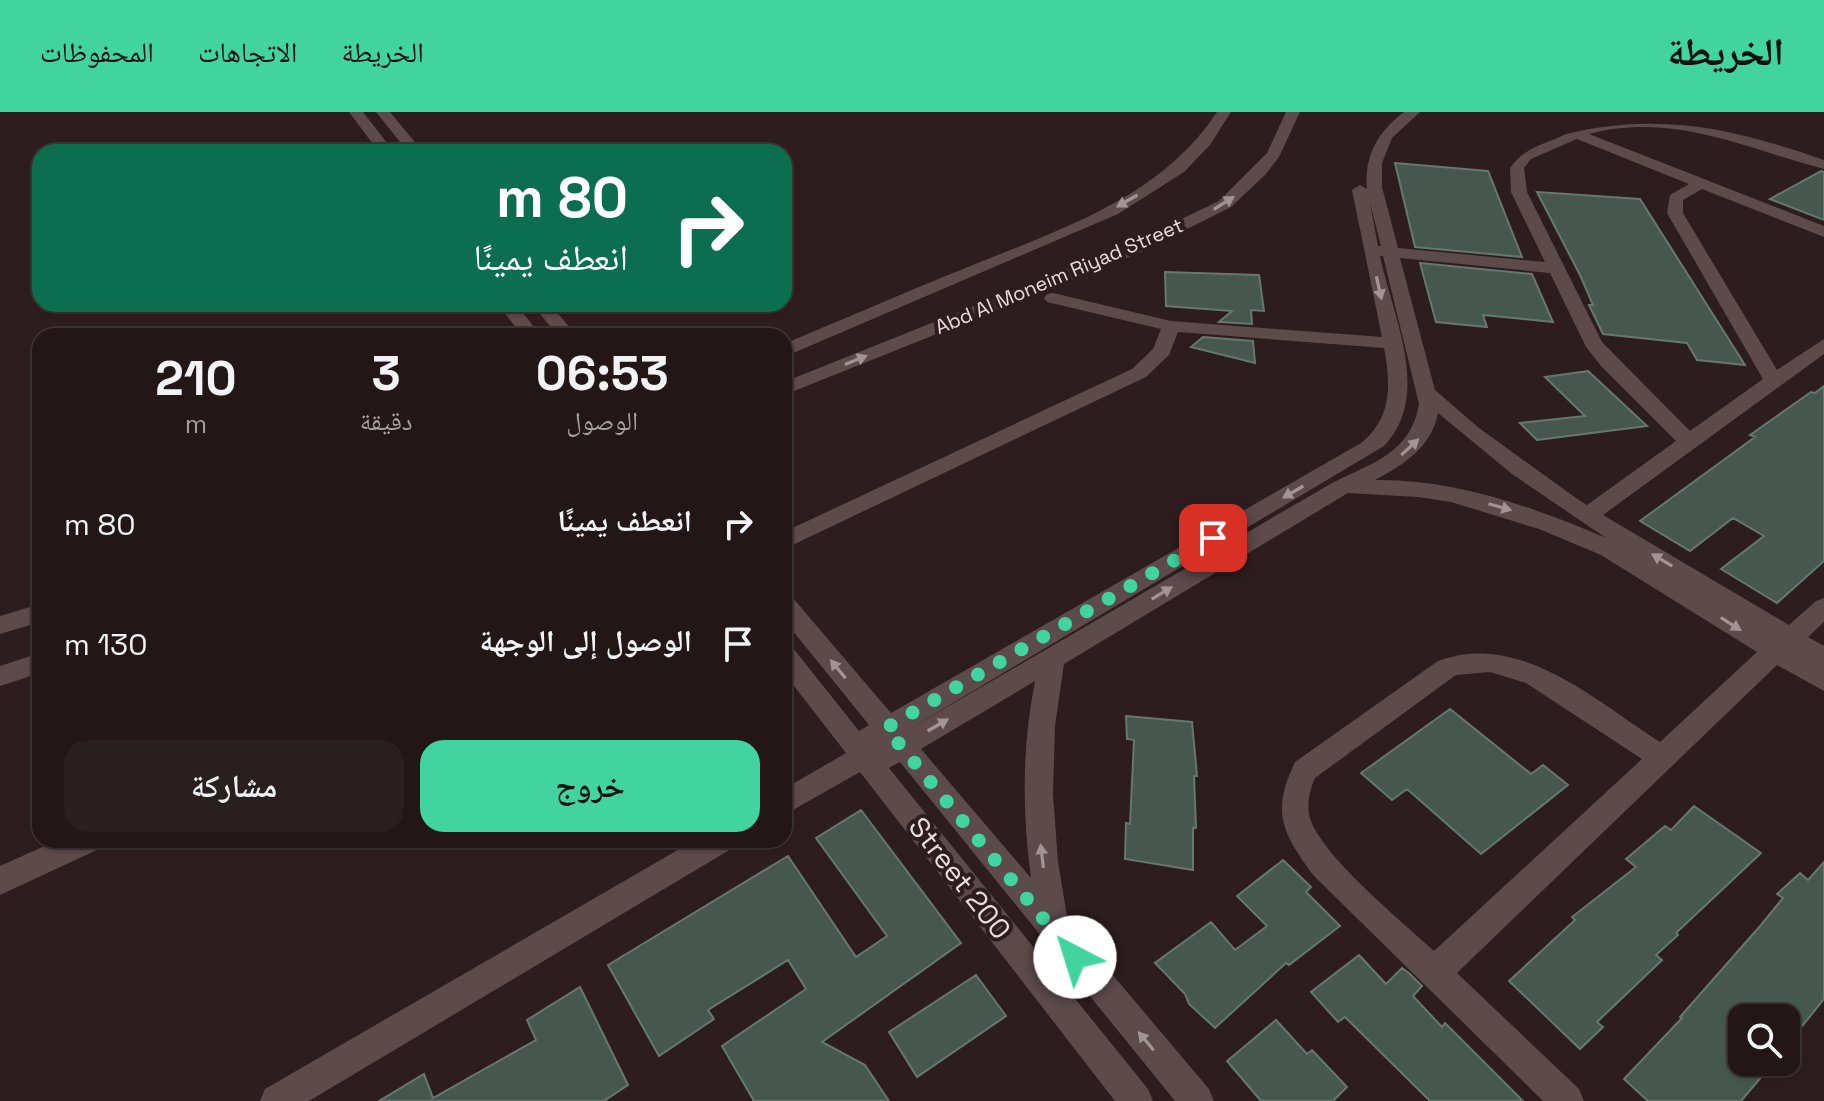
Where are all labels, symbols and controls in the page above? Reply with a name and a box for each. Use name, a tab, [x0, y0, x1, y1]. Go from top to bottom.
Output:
text: الخريطة	[1667, 28, 1784, 76]
text: المحفوظات	[40, 34, 154, 70]
text: الاتجاهات	[198, 34, 297, 70]
text: الخريطة	[341, 34, 424, 70]
text: 80 m	[496, 162, 628, 233]
icon: right	[656, 176, 760, 280]
one-way arrow	[1116, 194, 1138, 208]
one-way arrow	[1213, 195, 1234, 210]
street label: Abd Al Moneim Riyad Street	[931, 212, 1187, 340]
text: انعطف يمينًا	[474, 235, 628, 281]
one-way arrow	[1373, 276, 1386, 301]
text: 3	[372, 343, 401, 404]
text: 06:53	[536, 343, 669, 404]
text: 210	[155, 348, 237, 409]
one-way arrow	[844, 354, 868, 367]
text: دقيقة	[360, 404, 413, 438]
text: الوصول	[566, 404, 638, 438]
text: m	[185, 407, 207, 441]
one-way arrow	[1400, 439, 1419, 457]
one-way arrow	[1282, 485, 1304, 499]
text: انعطف يمينًا	[557, 501, 692, 540]
one-way arrow	[1489, 501, 1513, 514]
icon: right	[716, 502, 760, 546]
pin	[1179, 504, 1247, 572]
text: 80 m	[64, 505, 135, 544]
icon: arrive	[1191, 516, 1235, 560]
one-way arrow	[1651, 553, 1673, 567]
one-way arrow	[1151, 586, 1173, 600]
one-way arrow	[1720, 616, 1742, 630]
text: الوصول إلى الوجهة	[479, 621, 692, 660]
icon: arrive	[716, 622, 760, 666]
text: 130 m	[64, 625, 147, 664]
one-way arrow	[830, 659, 847, 679]
one-way arrow	[927, 718, 949, 732]
button: مشاركة	[64, 740, 404, 832]
button: خروج	[420, 740, 760, 832]
street label: Street 200	[901, 810, 1019, 946]
one-way arrow	[1035, 843, 1048, 868]
position arrow	[1033, 915, 1117, 999]
map controls	[1728, 1004, 1800, 1076]
button: search	[1728, 1004, 1800, 1076]
one-way arrow	[1138, 1032, 1155, 1052]

